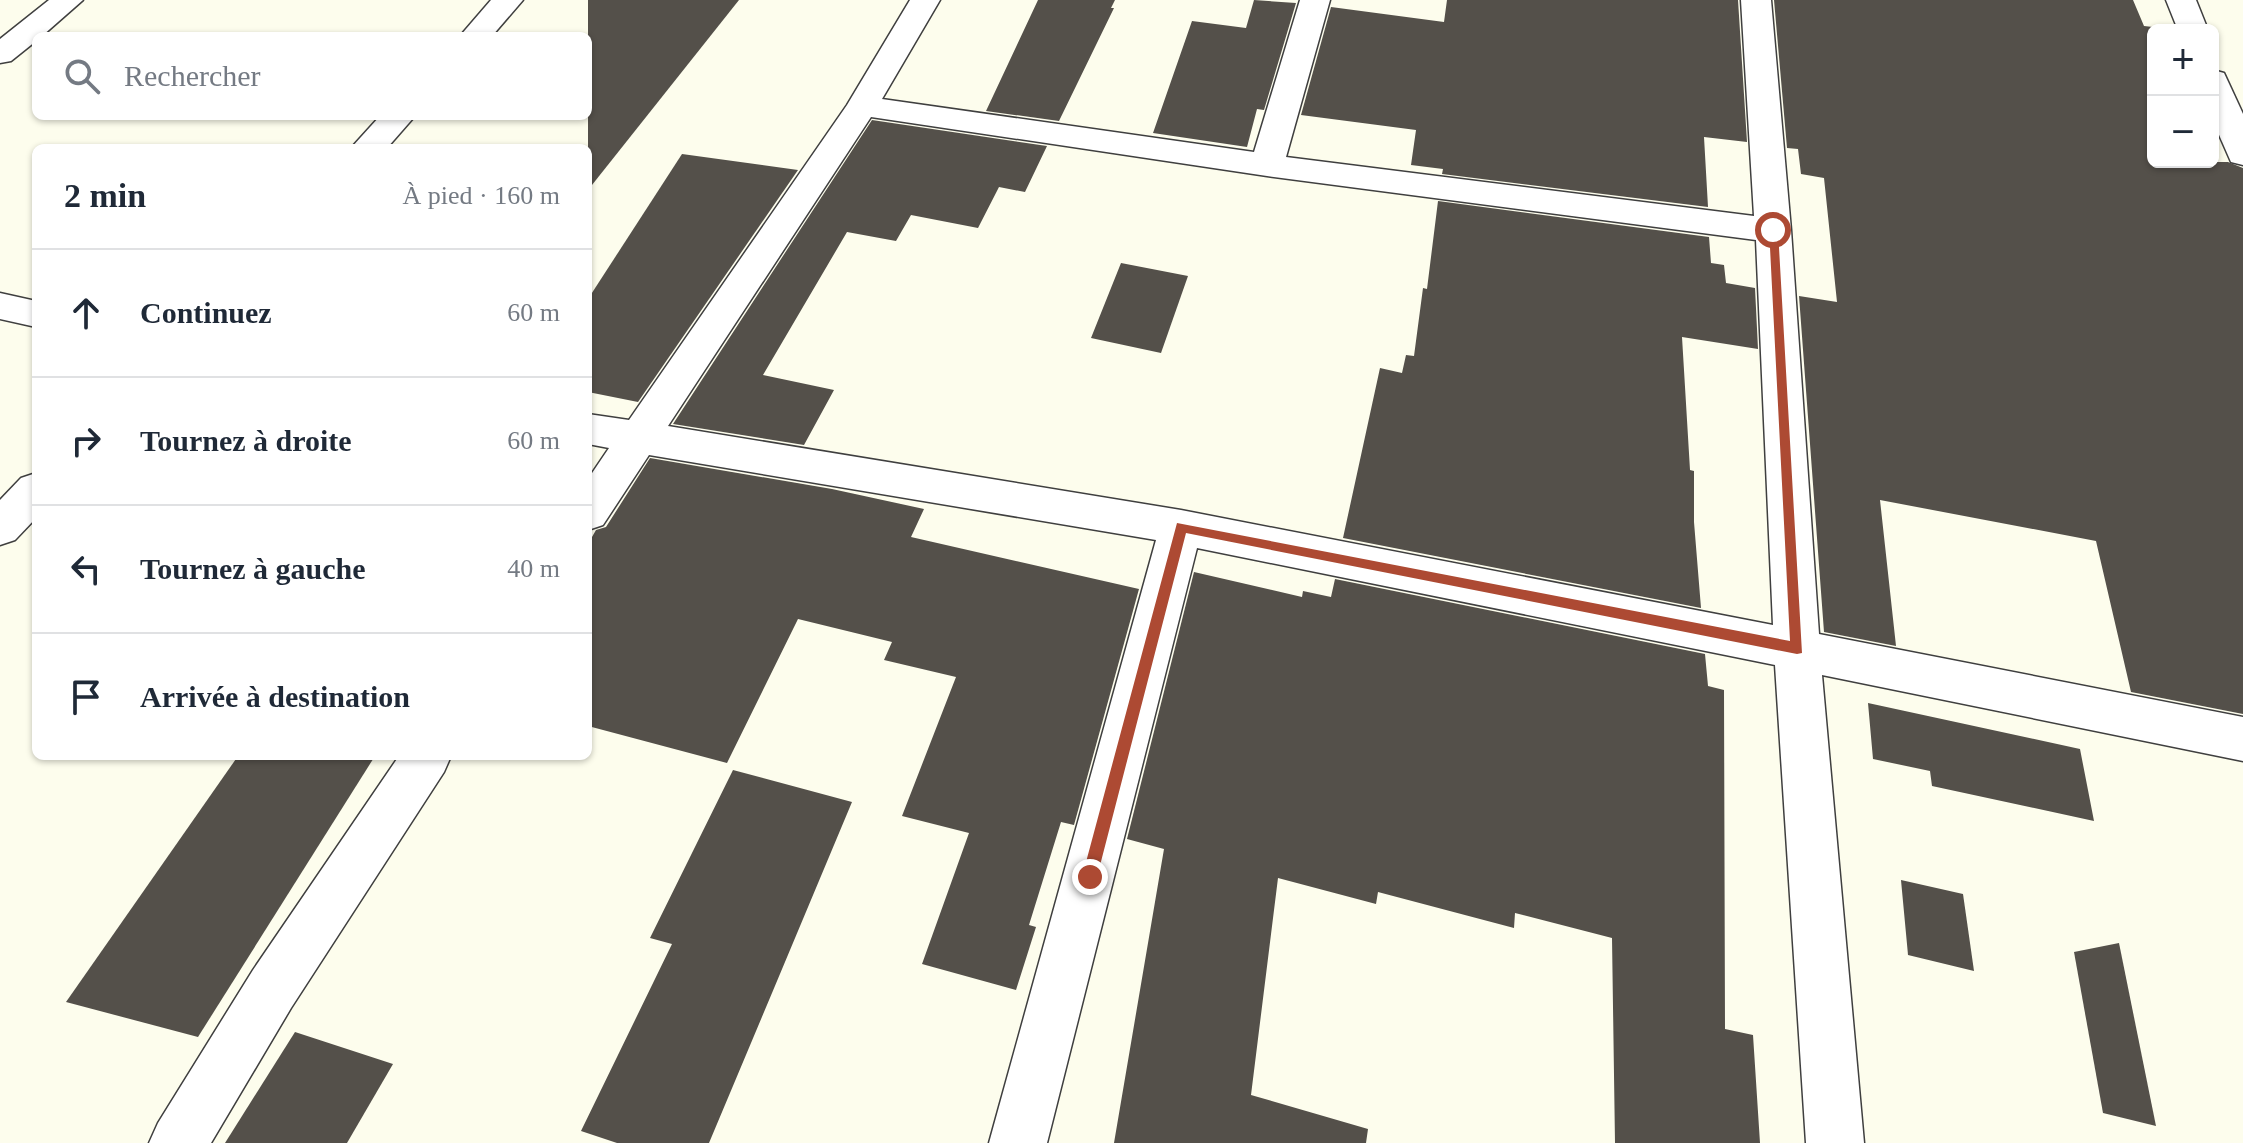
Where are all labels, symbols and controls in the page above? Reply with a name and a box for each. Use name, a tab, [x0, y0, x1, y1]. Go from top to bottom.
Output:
map controls	[2147, 24, 2219, 168]
button: +	[2147, 24, 2219, 96]
search box	[32, 32, 592, 120]
icon: search	[60, 54, 104, 98]
text: Rechercher	[124, 59, 261, 92]
button: −	[2147, 96, 2219, 168]
text: 2 min	[64, 177, 146, 214]
text: À pied · 160 m	[403, 181, 560, 210]
route start	[1755, 212, 1791, 248]
icon: ahead	[64, 291, 108, 335]
text: Continuez	[140, 296, 272, 329]
text: 60 m	[507, 298, 560, 327]
icon: right	[64, 419, 108, 463]
text: Tournez à droite	[140, 424, 352, 457]
text: 60 m	[507, 426, 560, 455]
icon: left	[64, 547, 108, 591]
text: Tournez à gauche	[140, 552, 366, 585]
text: 40 m	[507, 554, 560, 583]
icon: arrive	[64, 675, 108, 719]
text: Arrivée à destination	[140, 680, 410, 713]
route end	[1072, 859, 1108, 895]

